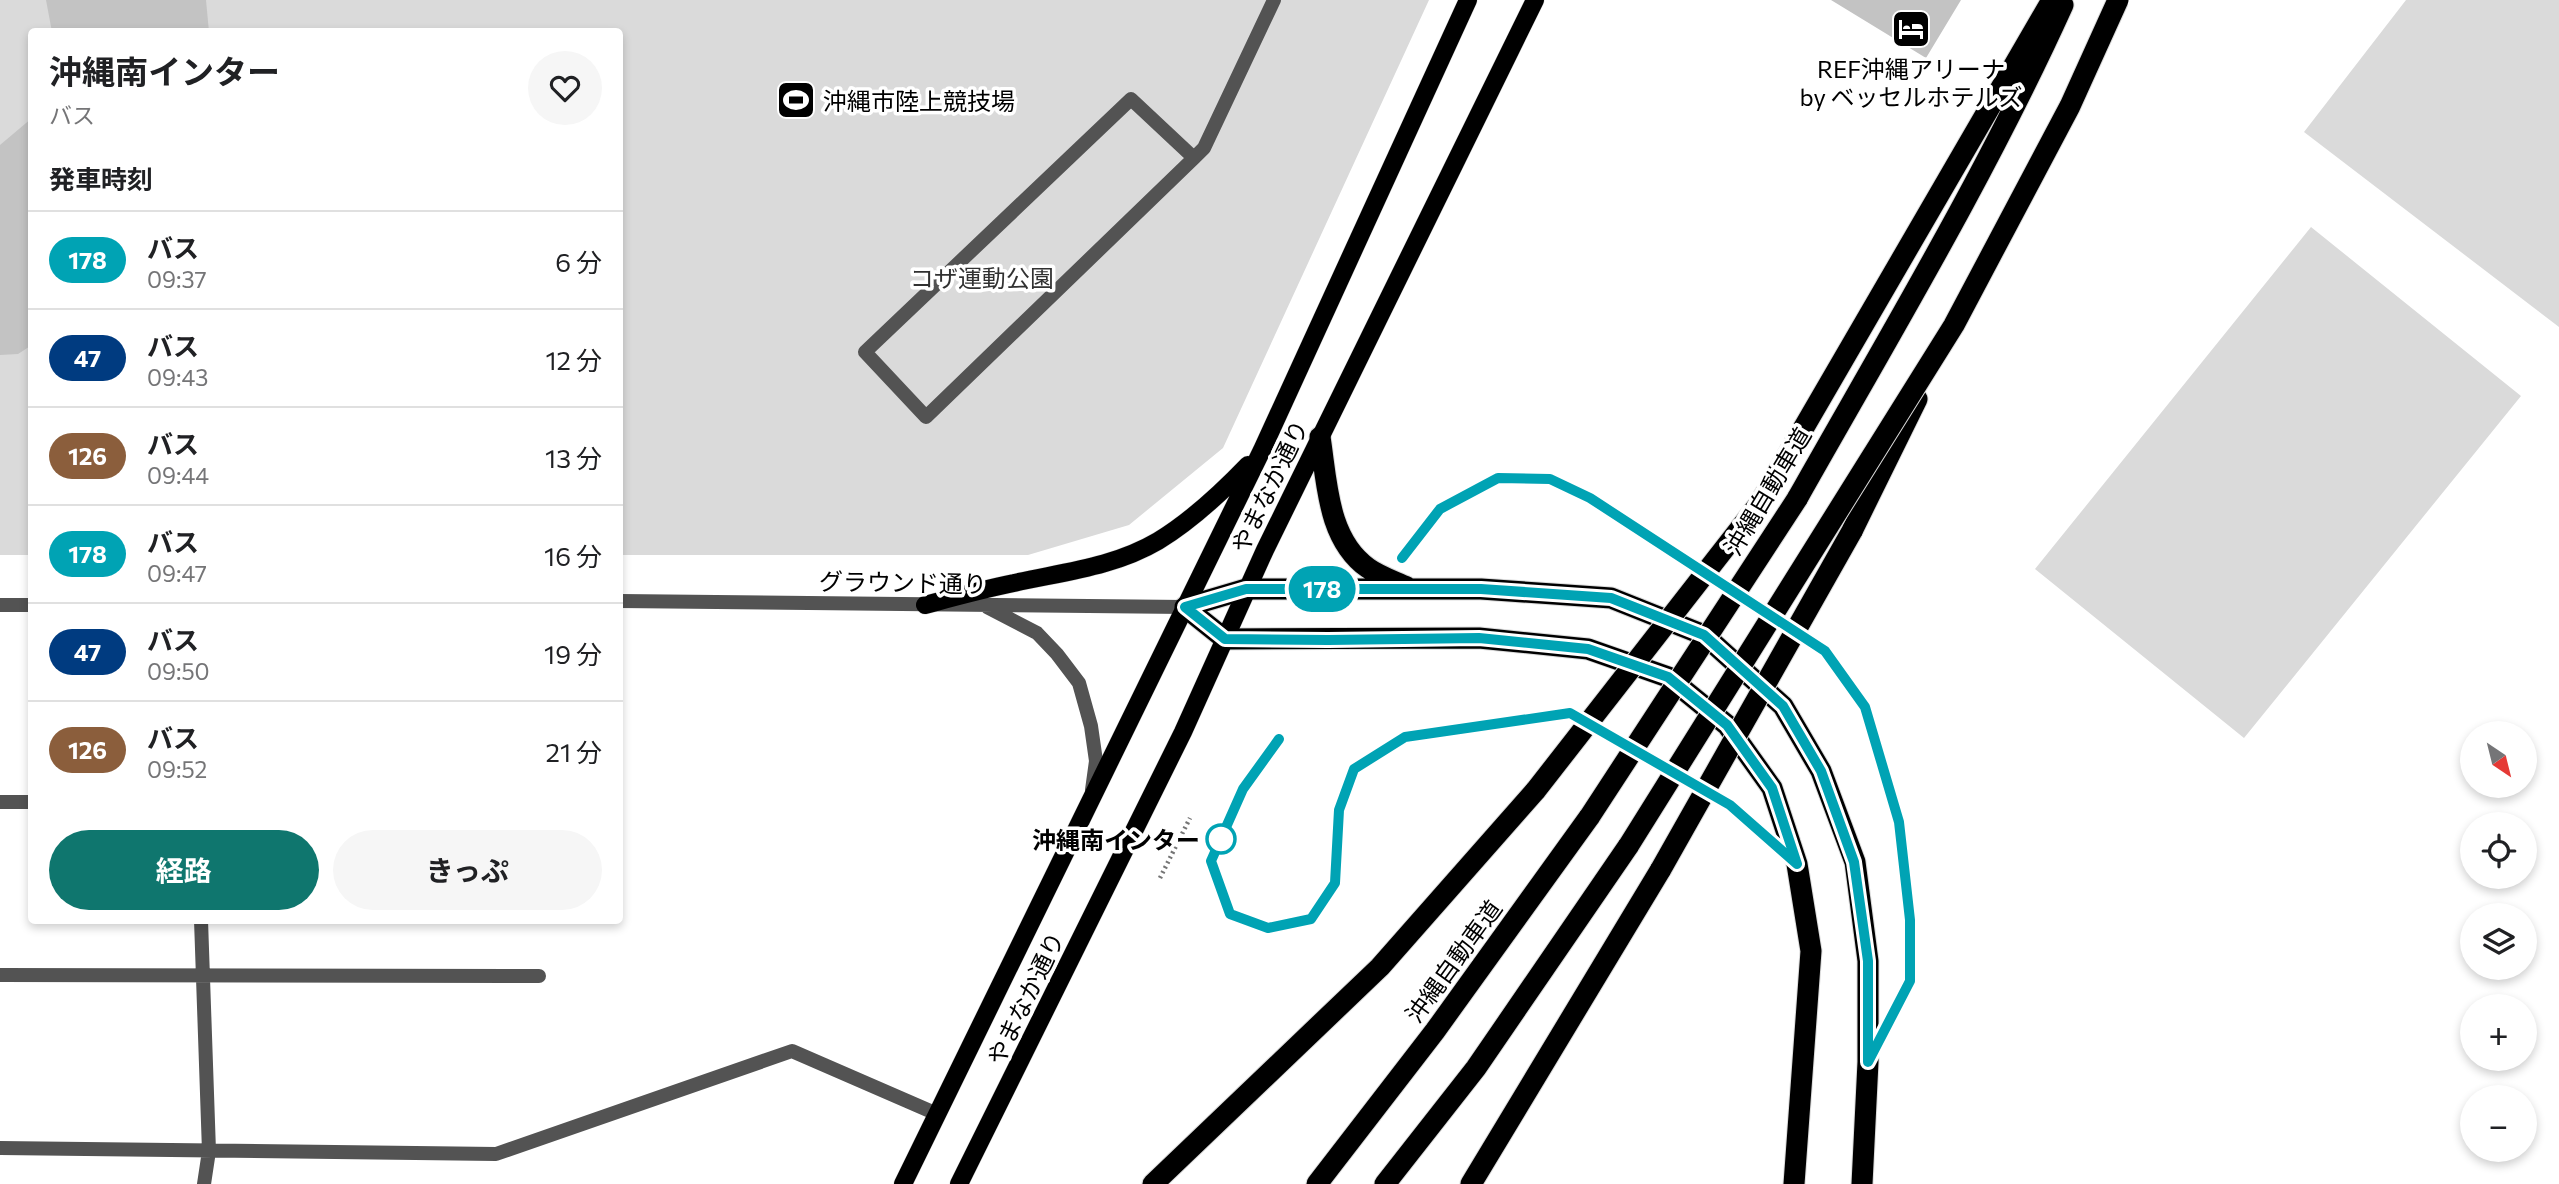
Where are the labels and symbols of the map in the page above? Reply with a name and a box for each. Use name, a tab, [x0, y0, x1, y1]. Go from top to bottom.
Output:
hotel icon: REF沖縄アリーナ by ベッセルホテルズ	[1890, 8, 1932, 50]
place label: REF沖縄アリーナ by ベッセルホテルズ	[1800, 54, 2022, 111]
sports icon: 沖縄市陸上競技場	[775, 79, 817, 121]
place label: 沖縄市陸上競技場	[823, 86, 1015, 115]
park label: コザ運動公園	[910, 263, 1054, 292]
street label: やまなか通り	[1224, 415, 1314, 557]
street label: 沖縄自動車道	[1717, 422, 1817, 560]
street label: グラウンド通り	[819, 566, 987, 598]
line badge: 178	[1282, 566, 1362, 612]
north arrow	[2460, 721, 2538, 798]
marker: 沖縄南インター	[1206, 824, 1236, 854]
place label: 沖縄南インター	[1032, 825, 1200, 854]
street label: 沖縄自動車道	[1399, 894, 1507, 1028]
street label: やまなか通り	[980, 927, 1070, 1069]

